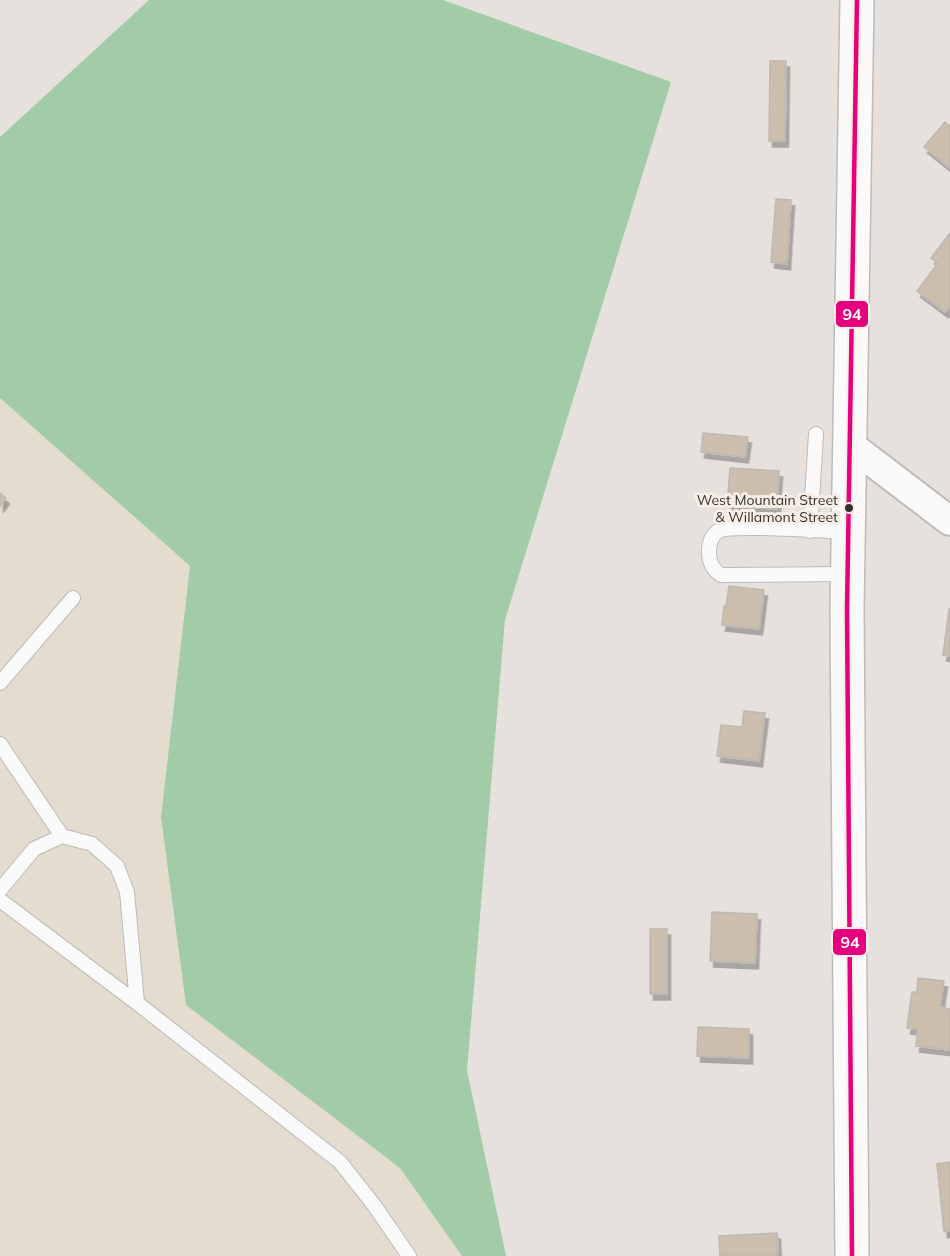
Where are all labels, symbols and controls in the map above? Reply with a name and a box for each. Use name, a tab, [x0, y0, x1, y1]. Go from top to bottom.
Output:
line badge: 94	[835, 300, 869, 328]
text: 94	[842, 304, 862, 324]
place label: West Mountain Street & Willamont Street	[697, 491, 838, 526]
marker: West Mountain Street & Willamont Street	[843, 502, 855, 514]
line badge: 94	[832, 928, 867, 956]
text: 94	[840, 932, 860, 952]

